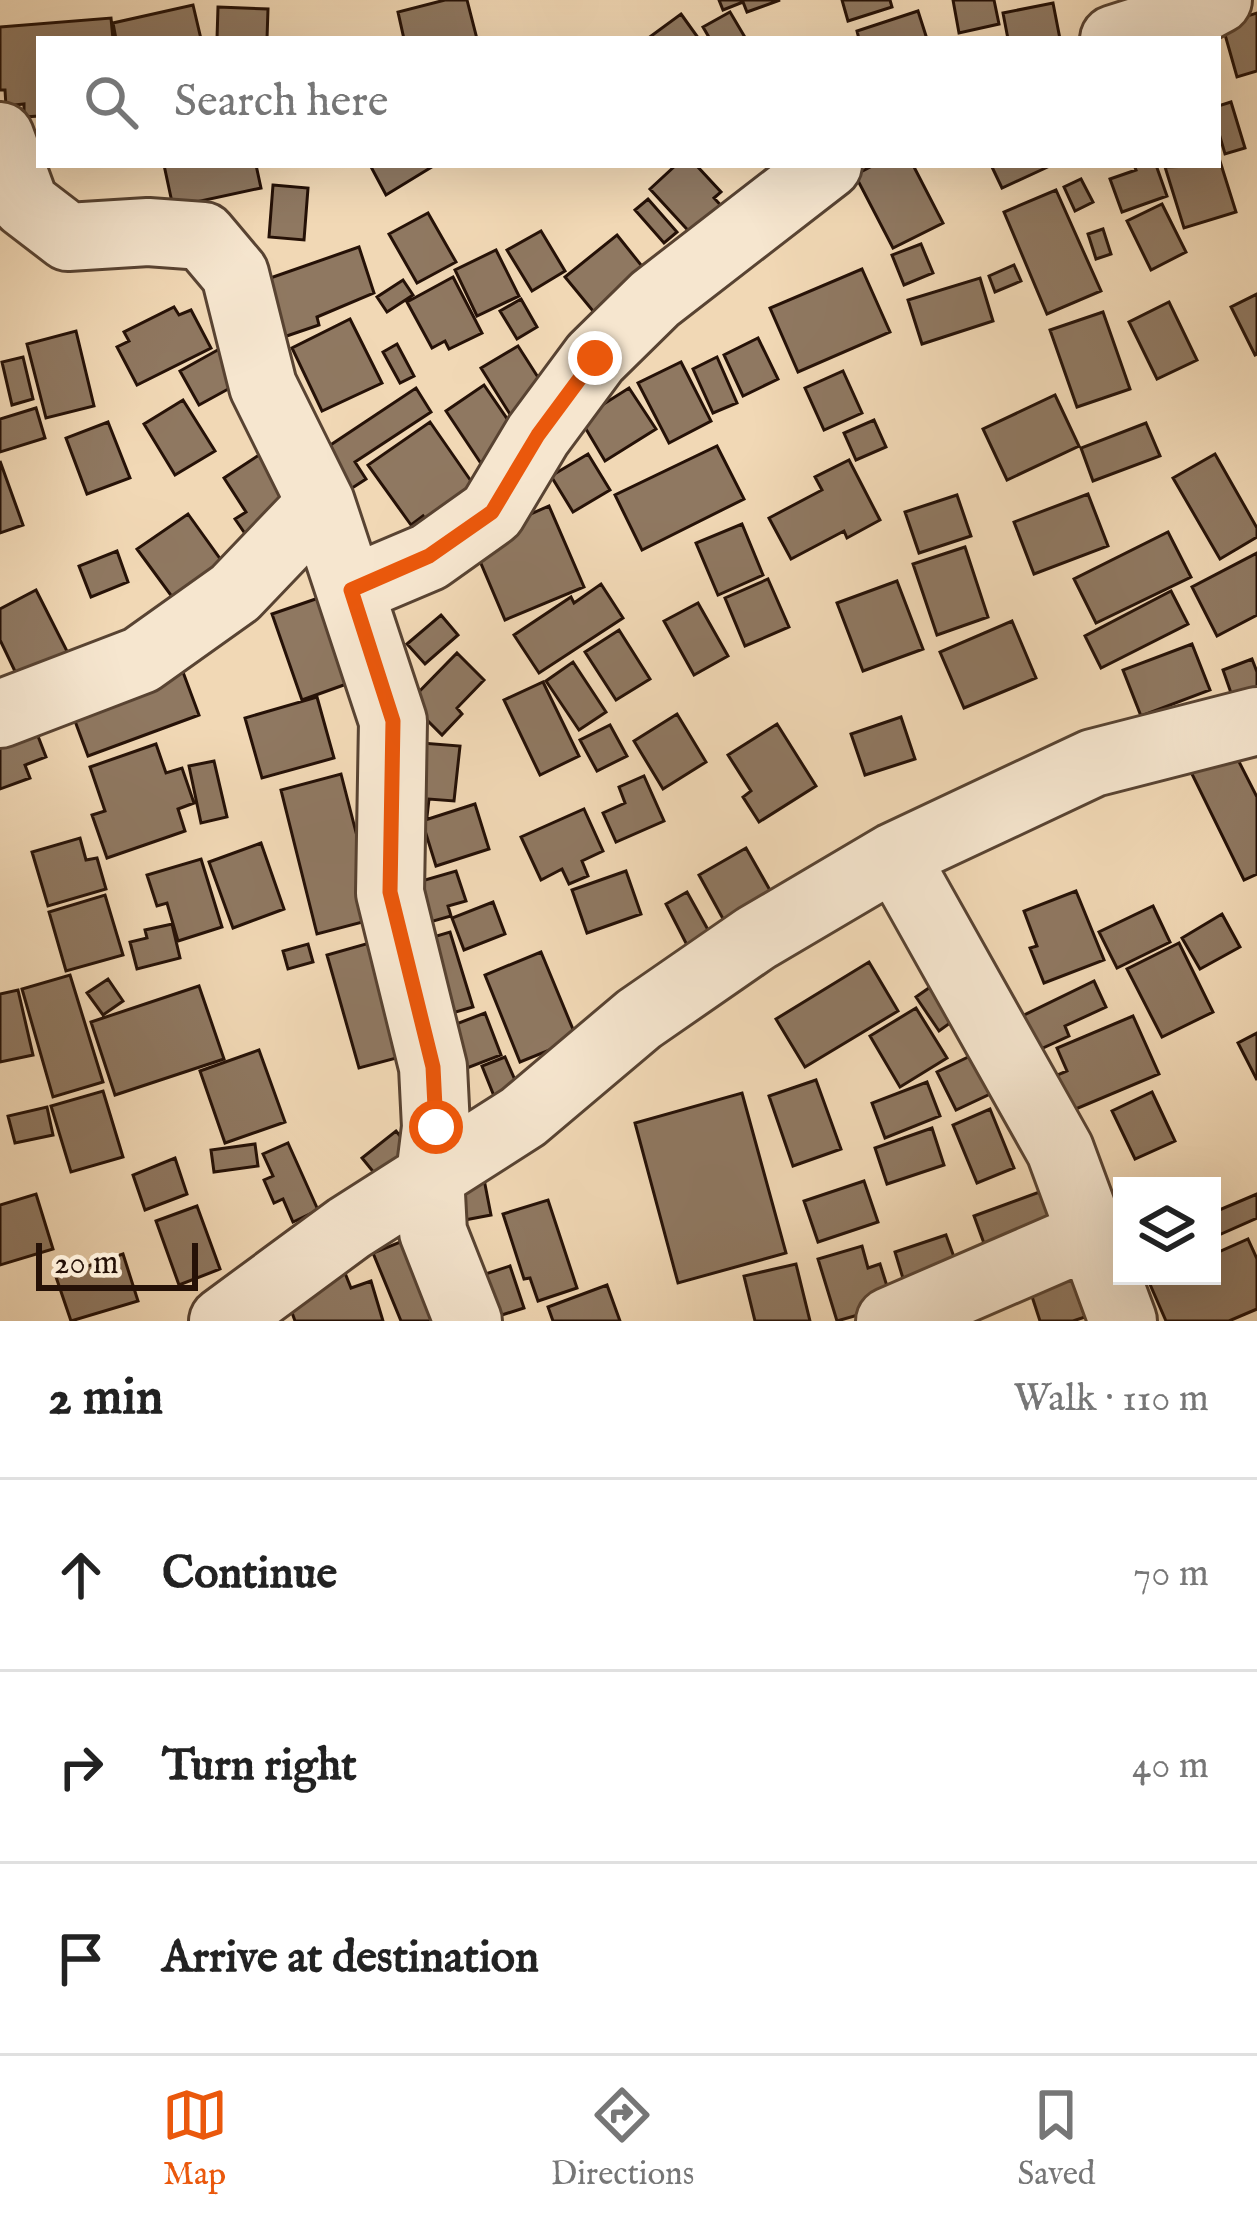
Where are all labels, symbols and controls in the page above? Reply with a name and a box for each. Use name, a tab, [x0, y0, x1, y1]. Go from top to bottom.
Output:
search box	[36, 36, 1221, 168]
icon: search	[78, 69, 144, 135]
text: Search here	[174, 74, 388, 131]
route end	[568, 331, 622, 385]
route start	[409, 1100, 463, 1154]
map controls	[1113, 1177, 1221, 1285]
button: layers	[1113, 1177, 1221, 1285]
scale bar	[36, 1237, 198, 1290]
text: 20 m	[54, 1243, 118, 1285]
text: 2 min	[48, 1367, 163, 1432]
text: Walk · 110 m	[1014, 1375, 1209, 1424]
icon: ahead	[48, 1542, 114, 1608]
text: Continue	[162, 1546, 337, 1603]
text: 70 m	[1133, 1550, 1209, 1599]
icon: right	[48, 1734, 114, 1800]
text: Turn right	[162, 1738, 357, 1795]
text: 40 m	[1132, 1742, 1209, 1791]
icon: arrive	[48, 1926, 114, 1992]
text: Arrive at destination	[162, 1930, 539, 1987]
tab: Map	[162, 2082, 228, 2196]
tab: Directions	[551, 2082, 694, 2196]
tab: Saved	[1017, 2082, 1095, 2196]

